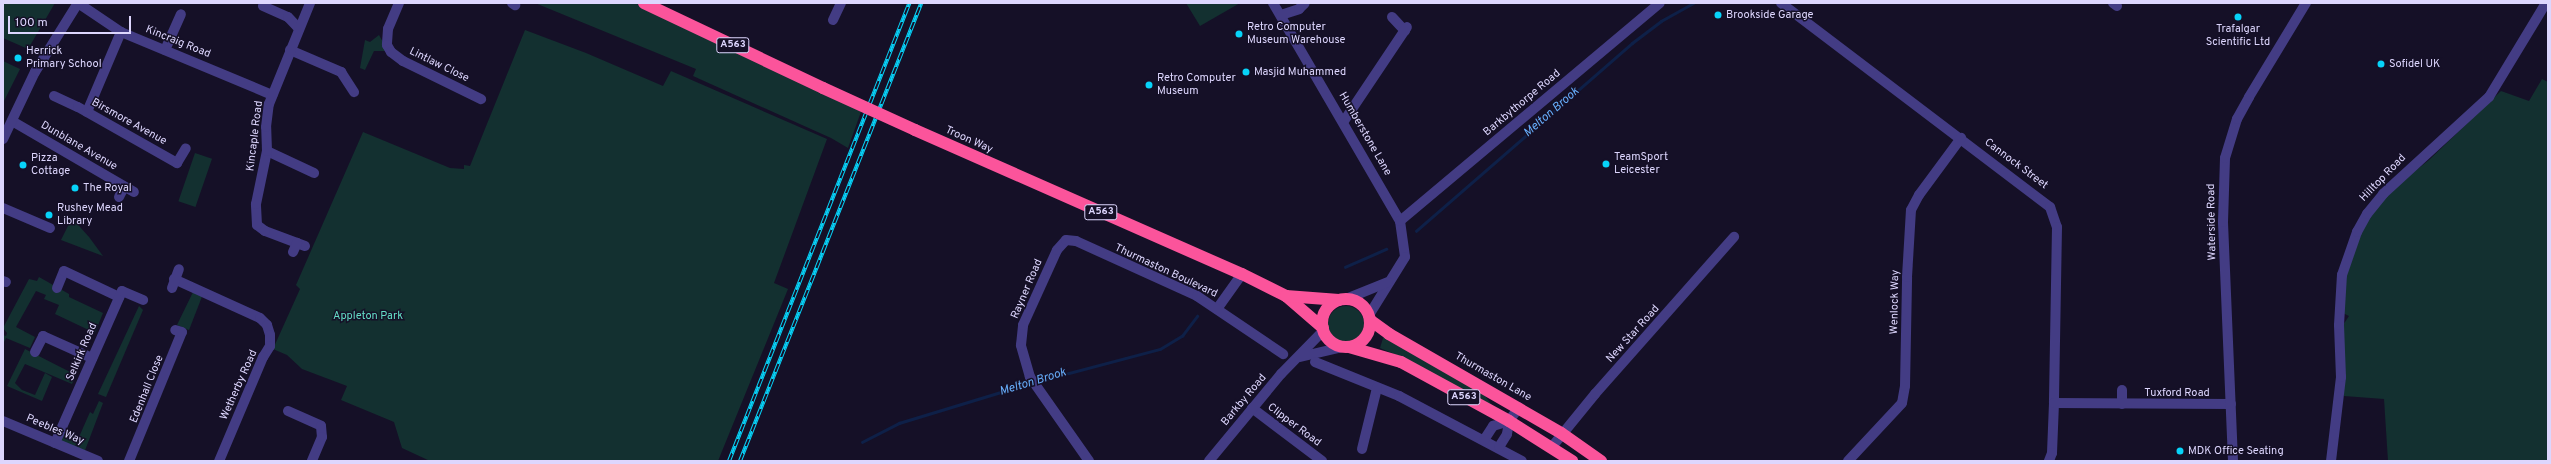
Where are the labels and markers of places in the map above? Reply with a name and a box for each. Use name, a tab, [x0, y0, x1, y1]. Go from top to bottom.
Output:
place label: Brookside Garage	[1726, 8, 1814, 22]
marker: Brookside Garage	[1713, 10, 1723, 20]
marker: Trafalgar Scientific Ltd	[2233, 12, 2243, 22]
place label: Retro Computer Museum Warehouse	[1247, 21, 1346, 47]
place label: Trafalgar Scientific Ltd	[2206, 23, 2270, 49]
marker: Retro Computer Museum Warehouse	[1234, 29, 1244, 39]
place label: Herrick Primary School	[26, 45, 102, 71]
marker: Herrick Primary School	[13, 53, 23, 63]
place label: Sofidel UK	[2389, 57, 2440, 71]
marker: Sofidel UK	[2376, 59, 2386, 69]
place label: Masjid Muhammed	[1254, 65, 1346, 79]
marker: Masjid Muhammed	[1241, 67, 1251, 77]
place label: Retro Computer Museum	[1157, 72, 1236, 98]
marker: Retro Computer Museum	[1144, 80, 1154, 90]
place label: TeamSport Leicester	[1614, 151, 1668, 177]
place label: Pizza Cottage	[31, 152, 70, 178]
marker: TeamSport Leicester	[1601, 159, 1611, 169]
marker: Pizza Cottage	[18, 160, 28, 170]
place label: The Royal	[83, 181, 132, 195]
marker: The Royal	[70, 183, 80, 193]
place label: Rushey Mead Library	[57, 202, 123, 228]
marker: Rushey Mead Library	[44, 210, 54, 220]
place label: MDK Office Seating	[2188, 444, 2284, 458]
marker: MDK Office Seating	[2175, 446, 2185, 456]

